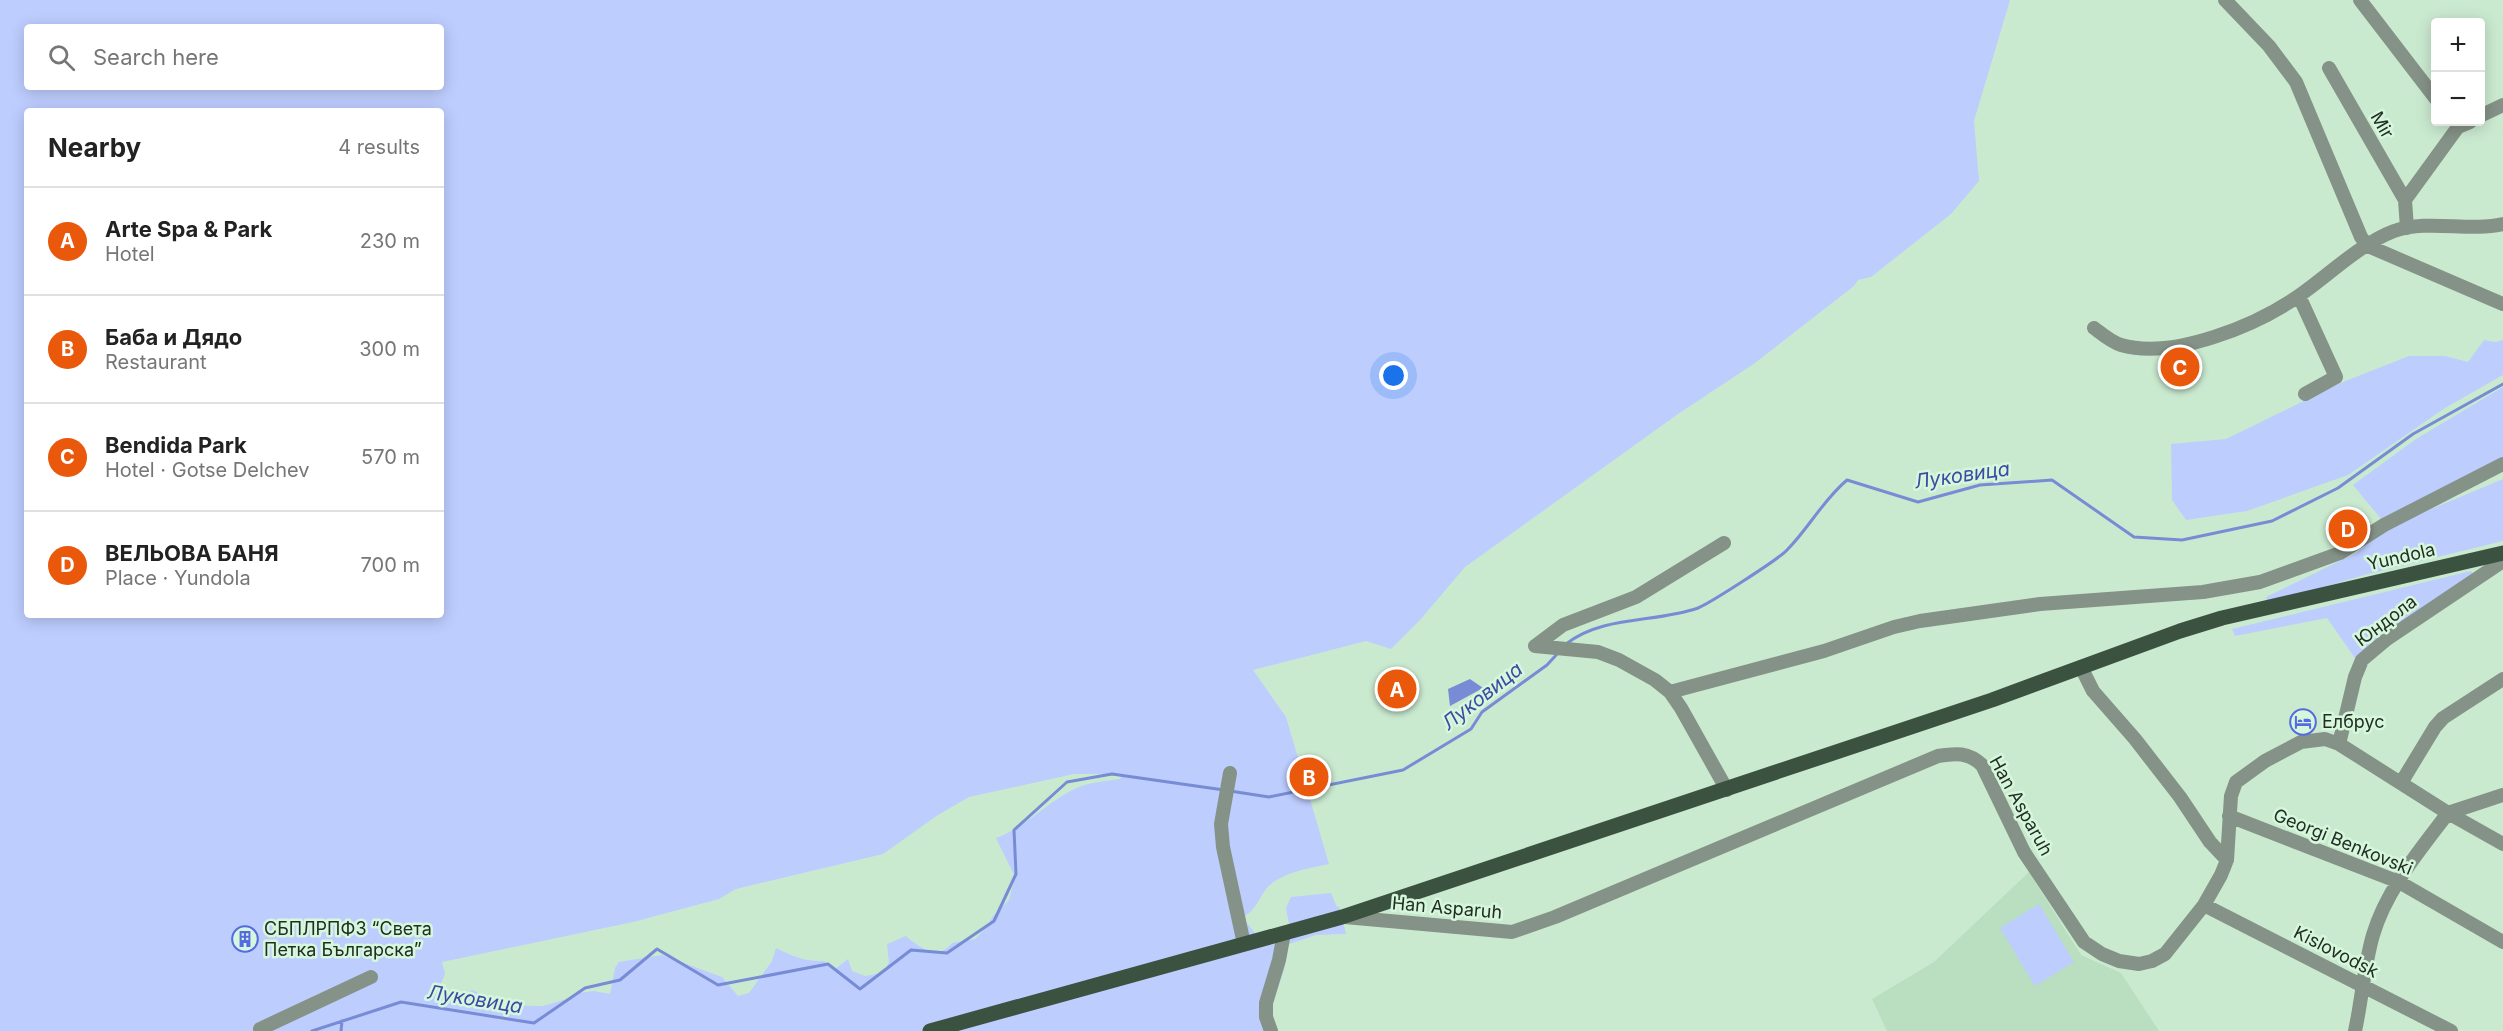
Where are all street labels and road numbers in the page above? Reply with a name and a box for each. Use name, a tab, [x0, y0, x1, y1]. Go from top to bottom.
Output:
street label: Mir	[2366, 108, 2398, 142]
street label: Yundola	[2365, 539, 2437, 575]
street label: Юндола	[2351, 591, 2421, 650]
street label: Han Asparuh	[1985, 752, 2057, 859]
street label: Georgi Benkovski	[2270, 804, 2416, 879]
street label: Han Asparuh	[1391, 892, 1503, 923]
street label: Kislovodsk	[2290, 921, 2382, 982]

